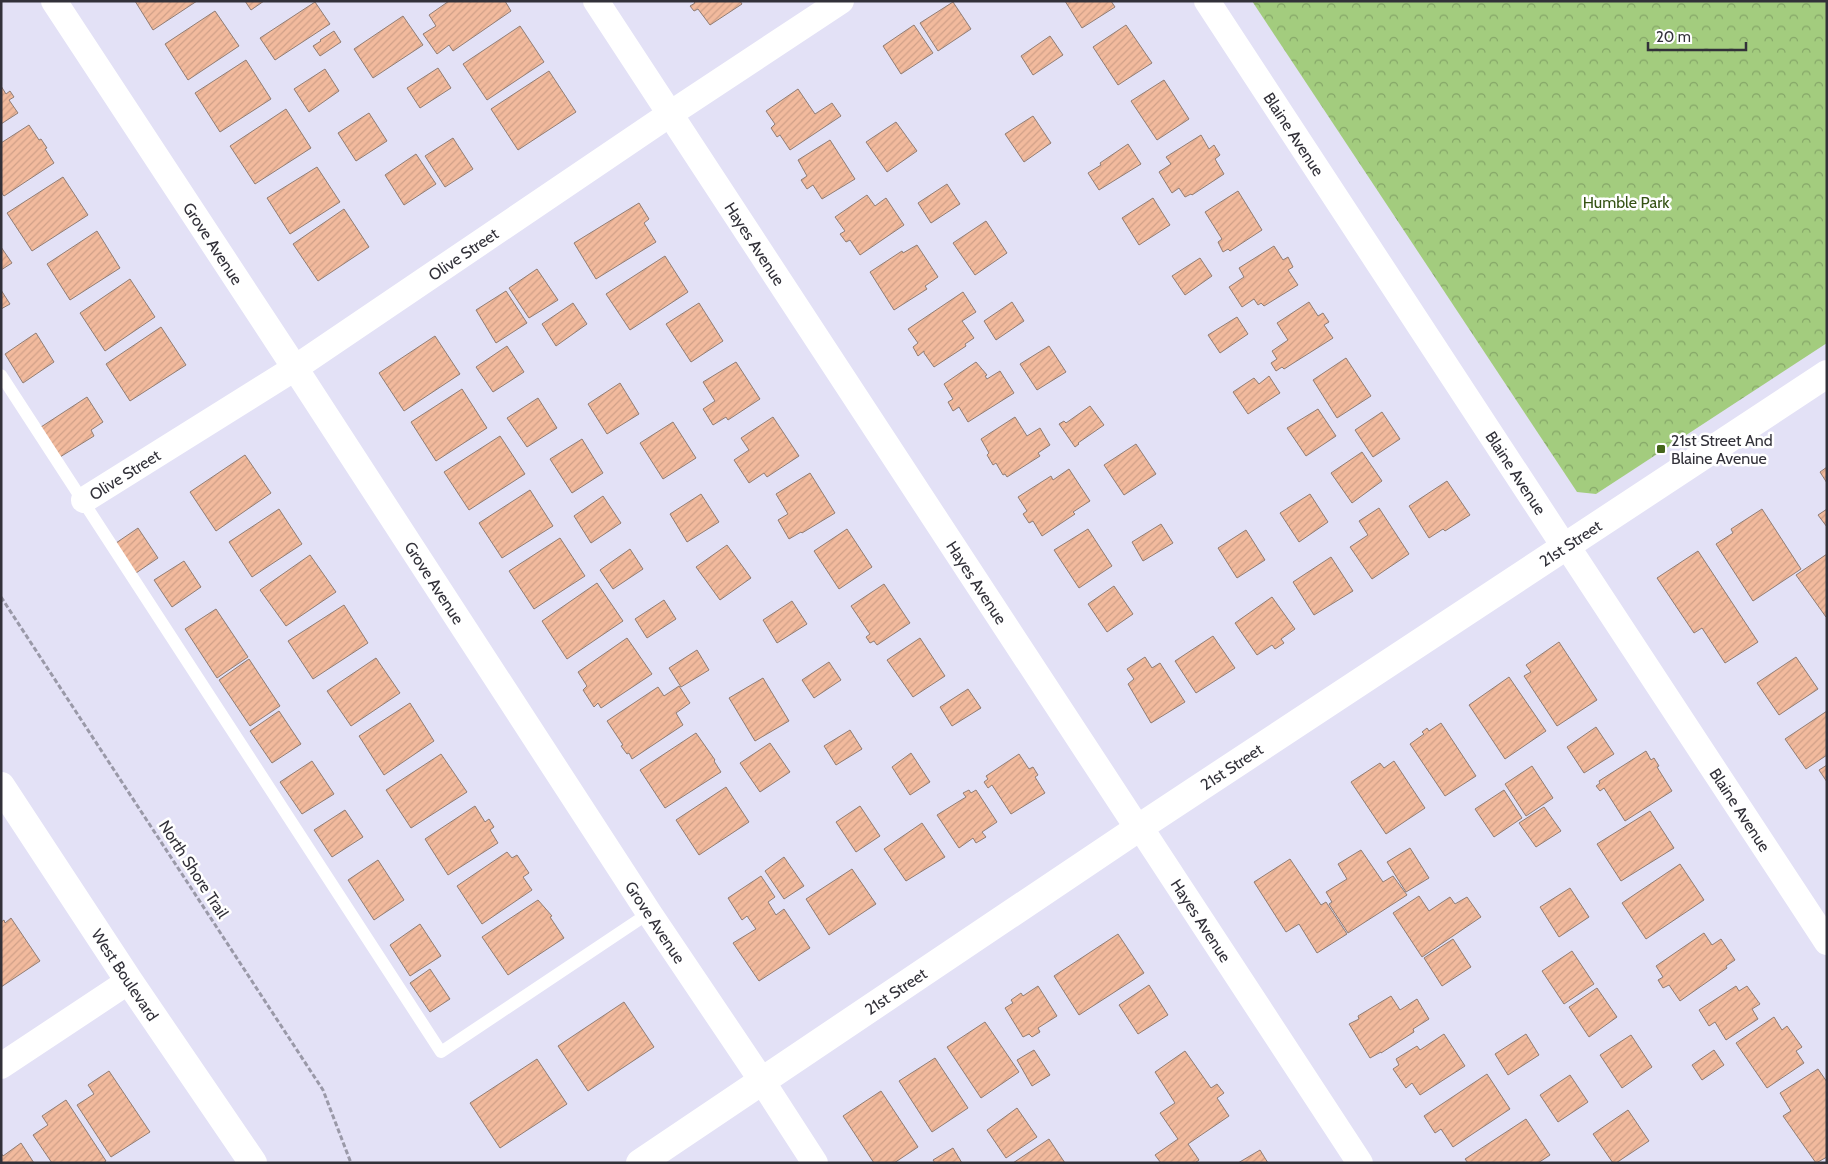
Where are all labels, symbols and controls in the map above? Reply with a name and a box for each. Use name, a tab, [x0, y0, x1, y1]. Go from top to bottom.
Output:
scale bar	[1648, 20, 1746, 52]
text: 20 m	[1656, 28, 1691, 46]
street label: Blaine Avenue	[1259, 89, 1328, 180]
park label: Humble Park	[1583, 193, 1670, 212]
street label: Grove Avenue	[179, 199, 247, 288]
street label: Hayes Avenue	[720, 199, 789, 289]
street label: Olive Street	[425, 224, 502, 285]
street label: Blaine Avenue	[1481, 428, 1550, 518]
place label: 21st Street And Blaine Avenue	[1671, 431, 1773, 468]
marker: 21st Street And Blaine Avenue	[1655, 443, 1667, 455]
street label: Olive Street	[86, 445, 164, 504]
street label: 21st Street	[1536, 516, 1606, 571]
street label: Hayes Avenue	[942, 537, 1010, 628]
street label: Grove Avenue	[400, 538, 468, 628]
street label: 21st Street	[1197, 739, 1267, 794]
street label: Blaine Avenue	[1706, 765, 1774, 855]
street label: North Shore Trail	[155, 817, 232, 922]
street label: Hayes Avenue	[1167, 875, 1235, 966]
street label: Grove Avenue	[621, 878, 689, 967]
street label: West Boulevard	[88, 926, 162, 1025]
street label: 21st Street	[861, 964, 931, 1019]

